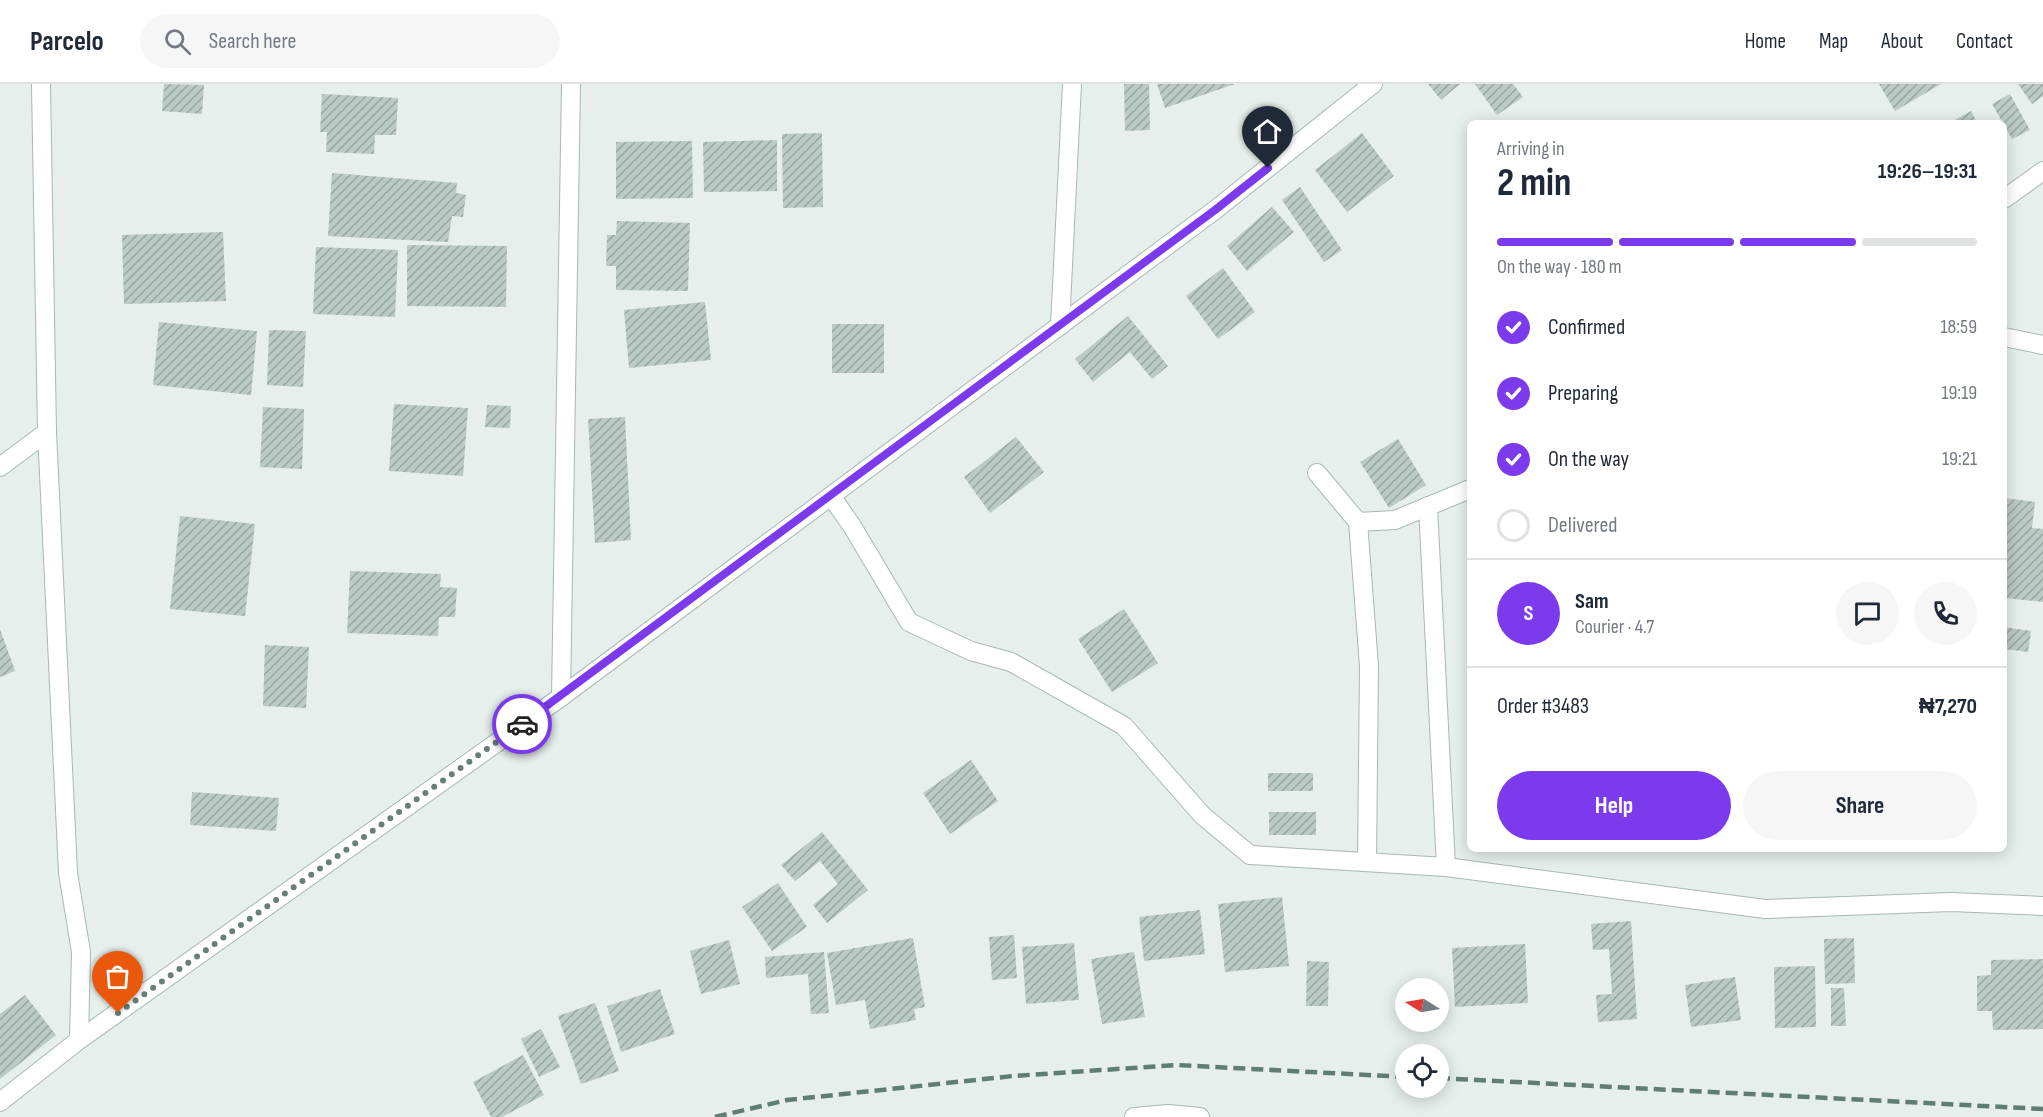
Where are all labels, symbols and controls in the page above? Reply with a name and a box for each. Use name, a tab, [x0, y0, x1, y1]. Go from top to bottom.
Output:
search box	[140, 14, 560, 68]
text: Parcelo	[30, 25, 104, 58]
icon: search	[161, 25, 194, 58]
text: Search here	[209, 28, 296, 55]
text: Home	[1745, 29, 1786, 54]
text: Map	[1819, 29, 1848, 54]
text: About	[1881, 29, 1923, 54]
text: Contact	[1956, 29, 2013, 54]
pin	[1242, 106, 1293, 168]
icon: home	[1251, 115, 1284, 148]
text: Arriving in	[1497, 137, 1565, 161]
text: 19:26–19:31	[1878, 158, 1977, 185]
text: 2 min	[1497, 160, 1571, 207]
text: On the way · 180 m	[1497, 255, 1622, 279]
icon: check	[1497, 311, 1530, 344]
text: Confirmed	[1548, 314, 1625, 341]
text: 18:59	[1941, 315, 1977, 339]
icon: check	[1497, 377, 1530, 410]
text: Preparing	[1548, 380, 1618, 407]
text: 19:19	[1942, 381, 1977, 405]
icon: check	[1497, 443, 1530, 476]
text: On the way	[1548, 446, 1629, 473]
text: 19:21	[1942, 447, 1977, 471]
text: Delivered	[1548, 512, 1617, 539]
button: chat	[1836, 582, 1899, 645]
button: phone	[1914, 582, 1977, 645]
text: Sam	[1575, 588, 1609, 615]
text: S	[1524, 600, 1533, 627]
text: Courier · 4.7	[1575, 615, 1654, 639]
text: Order #3483	[1497, 693, 1589, 720]
text: ₦7,270	[1919, 693, 1977, 720]
courier	[492, 694, 552, 754]
icon: car	[506, 708, 539, 741]
button: Help	[1497, 771, 1731, 840]
button: Share	[1743, 771, 1977, 840]
pin	[92, 951, 143, 1013]
icon: bag	[101, 960, 134, 993]
north arrow	[1395, 978, 1449, 1032]
map controls	[1395, 978, 1449, 1098]
button: locate	[1395, 1044, 1449, 1098]

